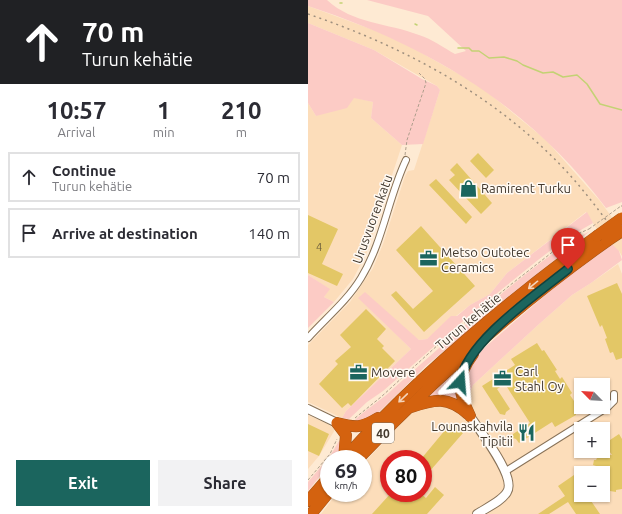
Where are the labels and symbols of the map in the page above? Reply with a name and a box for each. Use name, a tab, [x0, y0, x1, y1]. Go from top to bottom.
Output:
street label: Urusvuorenkatu	[349, 173, 395, 265]
shop icon: Ramirent Turku	[458, 178, 478, 198]
place label: Ramirent Turku	[481, 181, 571, 195]
pin	[551, 228, 585, 269]
house number: 4	[316, 241, 322, 253]
place label: Metso Outotec Ceramics	[441, 245, 529, 274]
office icon: Metso Outotec Ceramics	[418, 249, 438, 269]
one-way arrow	[527, 280, 538, 289]
street label: Turun kehätie	[433, 290, 503, 352]
position arrow	[439, 361, 481, 403]
office icon: Movere	[348, 362, 368, 382]
place label: Carl Stahl Oy	[515, 364, 564, 393]
place label: Movere	[371, 365, 415, 379]
office icon: Carl Stahl Oy	[492, 368, 512, 388]
north arrow	[574, 378, 610, 414]
one-way arrow	[398, 393, 408, 403]
place label: Lounaskahvila Tipitii	[431, 419, 513, 448]
road number: 40	[372, 423, 394, 443]
restaurant icon: Lounaskahvila Tipitii	[516, 423, 536, 443]
speed limit sign: 80	[380, 450, 432, 502]

